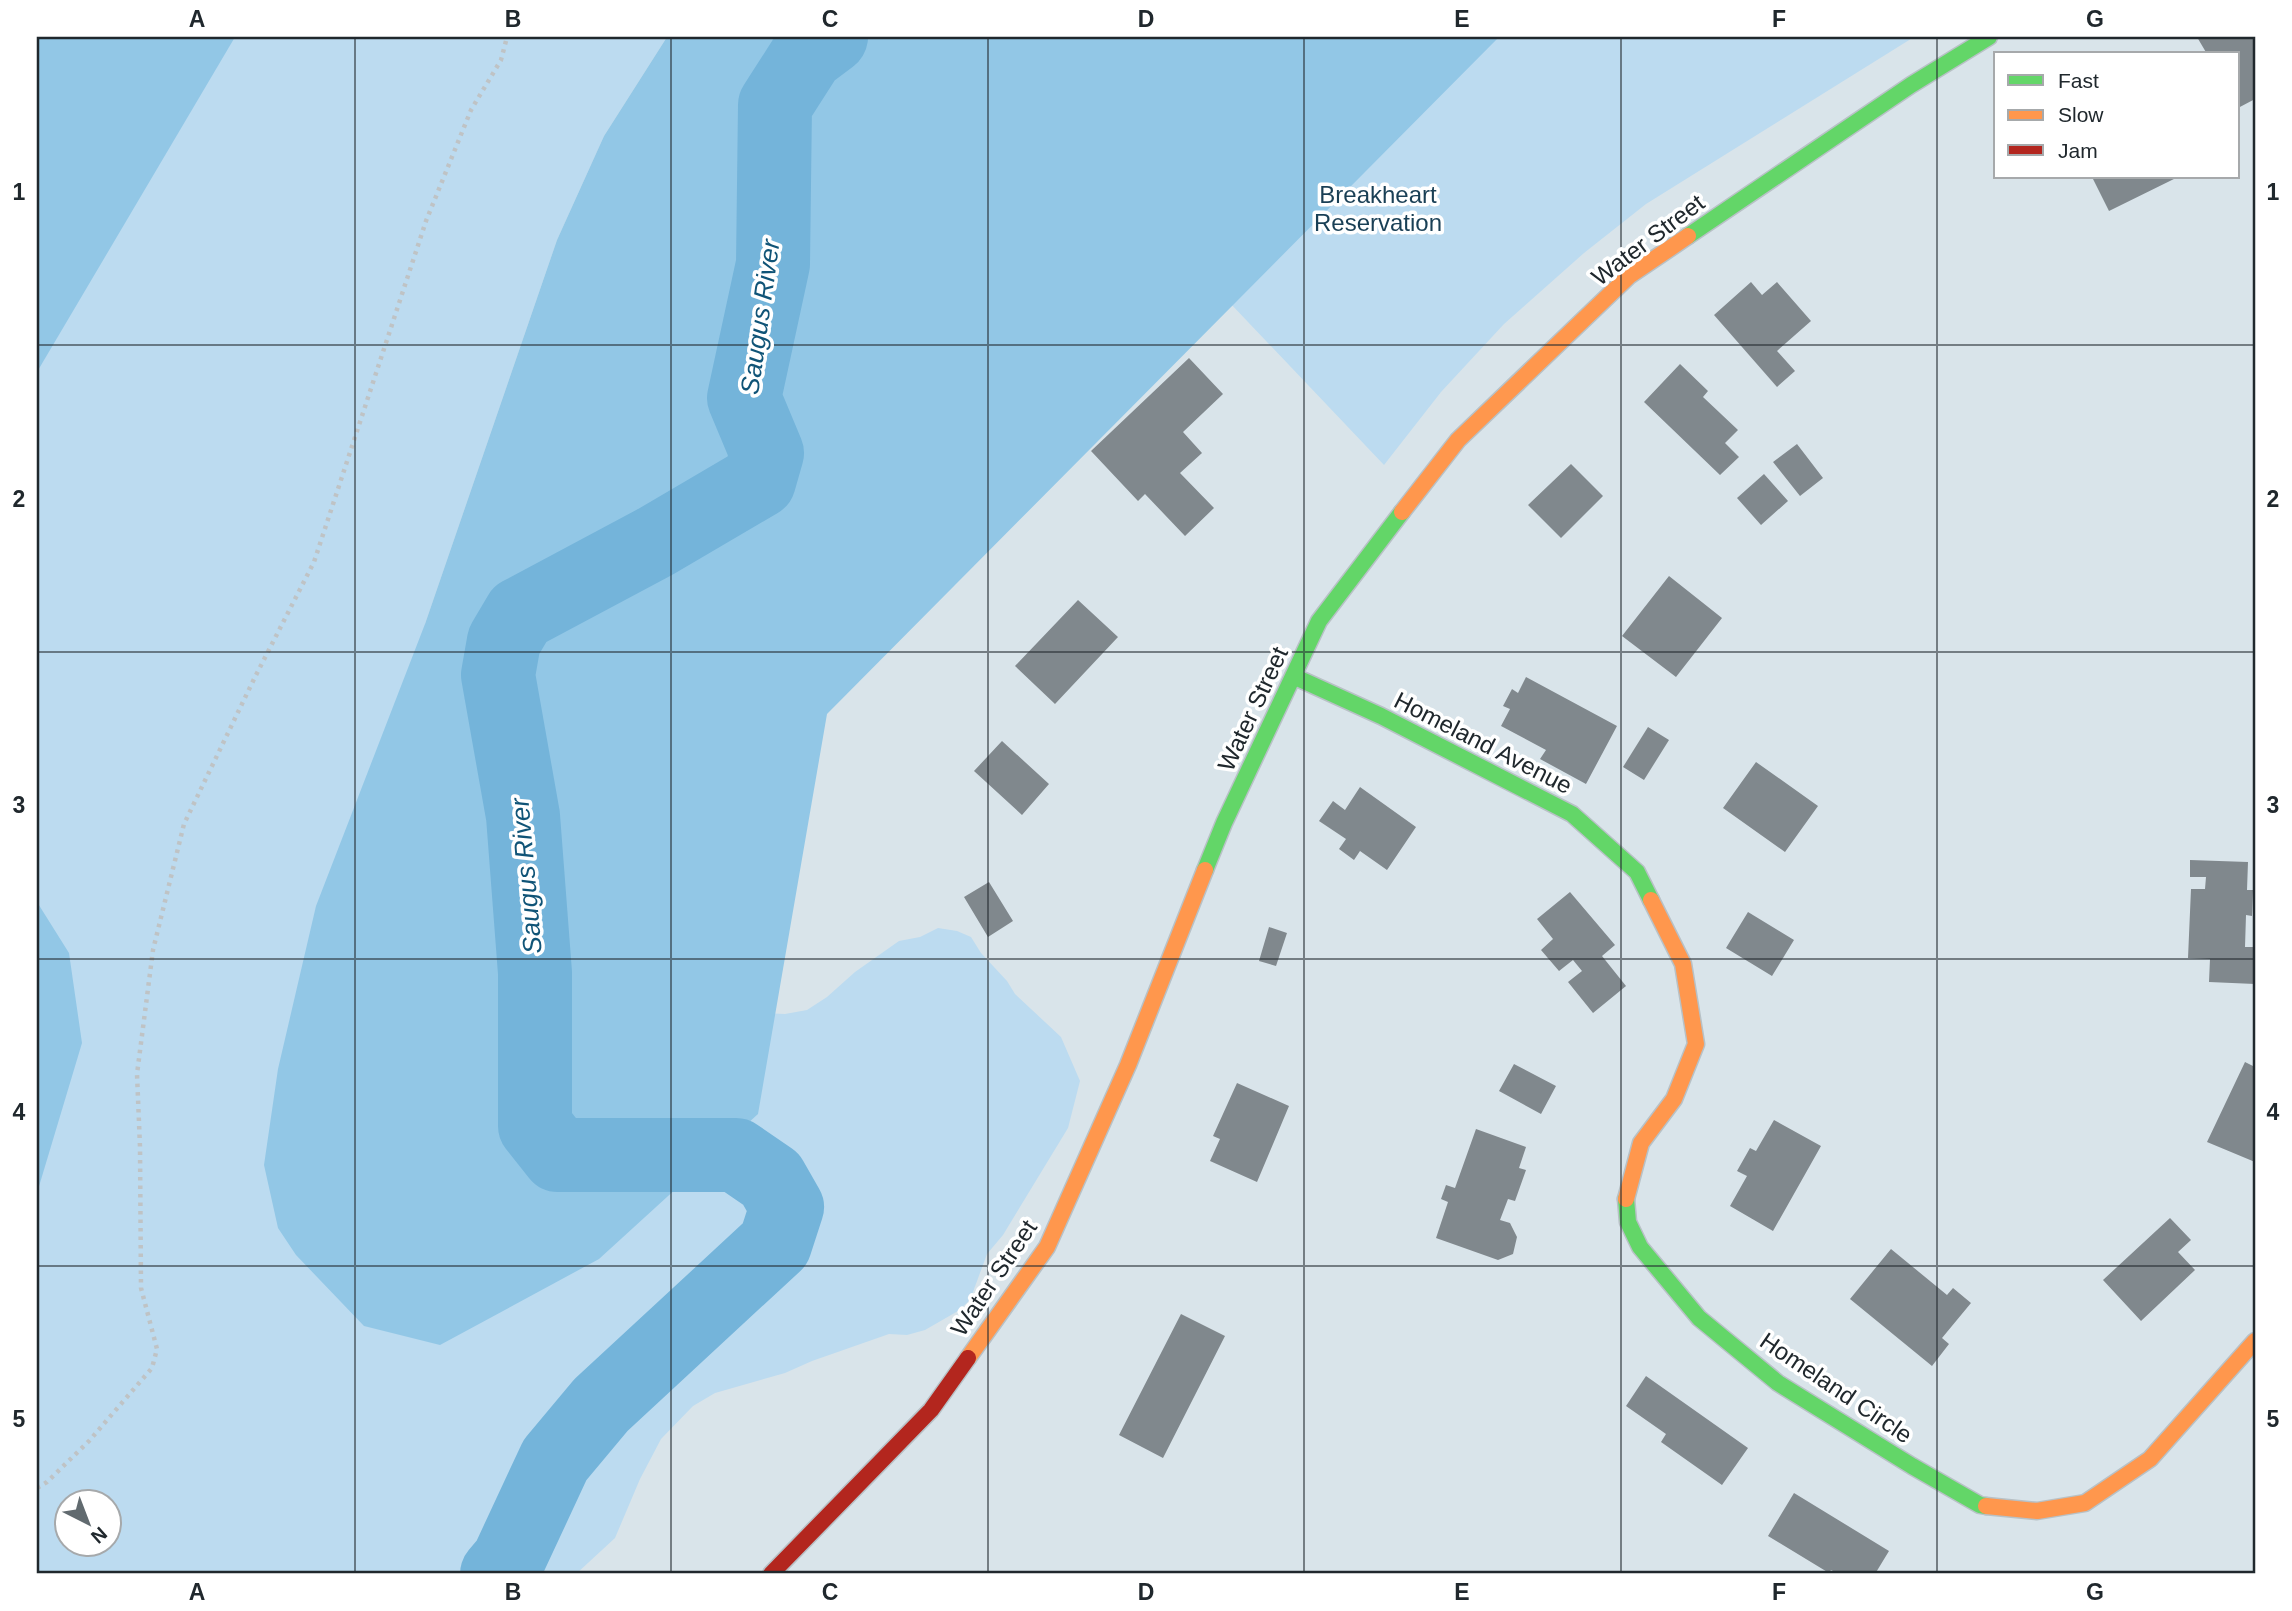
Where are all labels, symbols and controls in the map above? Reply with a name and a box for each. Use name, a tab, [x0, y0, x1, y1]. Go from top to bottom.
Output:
text: A	[189, 6, 205, 32]
text: B	[505, 6, 521, 32]
text: C	[822, 6, 838, 32]
text: D	[1138, 6, 1154, 32]
text: E	[1454, 6, 1470, 32]
text: F	[1772, 6, 1786, 32]
text: G	[2086, 6, 2104, 32]
legend	[1994, 52, 2240, 178]
text: Fast	[2058, 69, 2099, 92]
text: Slow	[2058, 103, 2104, 126]
text: Jam	[2058, 139, 2098, 162]
text: 1	[13, 179, 26, 205]
text: 1	[2267, 179, 2280, 205]
park label: Breakheart Reservation	[1314, 181, 1442, 236]
street label: Water Street	[1586, 188, 1710, 291]
water label: Saugus River	[734, 236, 786, 396]
text: 2	[13, 486, 25, 512]
text: 2	[2267, 486, 2279, 512]
street label: Water Street	[1212, 642, 1293, 775]
street label: Homeland Avenue	[1390, 686, 1577, 799]
text: 3	[13, 792, 25, 818]
text: 3	[2267, 792, 2279, 818]
water label: Saugus River	[504, 796, 548, 955]
text: 4	[13, 1099, 26, 1125]
text: 4	[2267, 1099, 2280, 1125]
street label: Water Street	[945, 1214, 1042, 1341]
street label: Homeland Circle	[1755, 1327, 1917, 1448]
text: 5	[13, 1406, 26, 1432]
text: 5	[2267, 1406, 2280, 1432]
north arrow	[52, 1488, 122, 1558]
text: N	[87, 1523, 111, 1548]
text: A	[189, 1579, 205, 1605]
text: B	[505, 1579, 521, 1605]
text: C	[822, 1579, 838, 1605]
text: D	[1138, 1579, 1154, 1605]
text: E	[1454, 1579, 1470, 1605]
text: F	[1772, 1579, 1786, 1605]
text: G	[2086, 1579, 2104, 1605]

